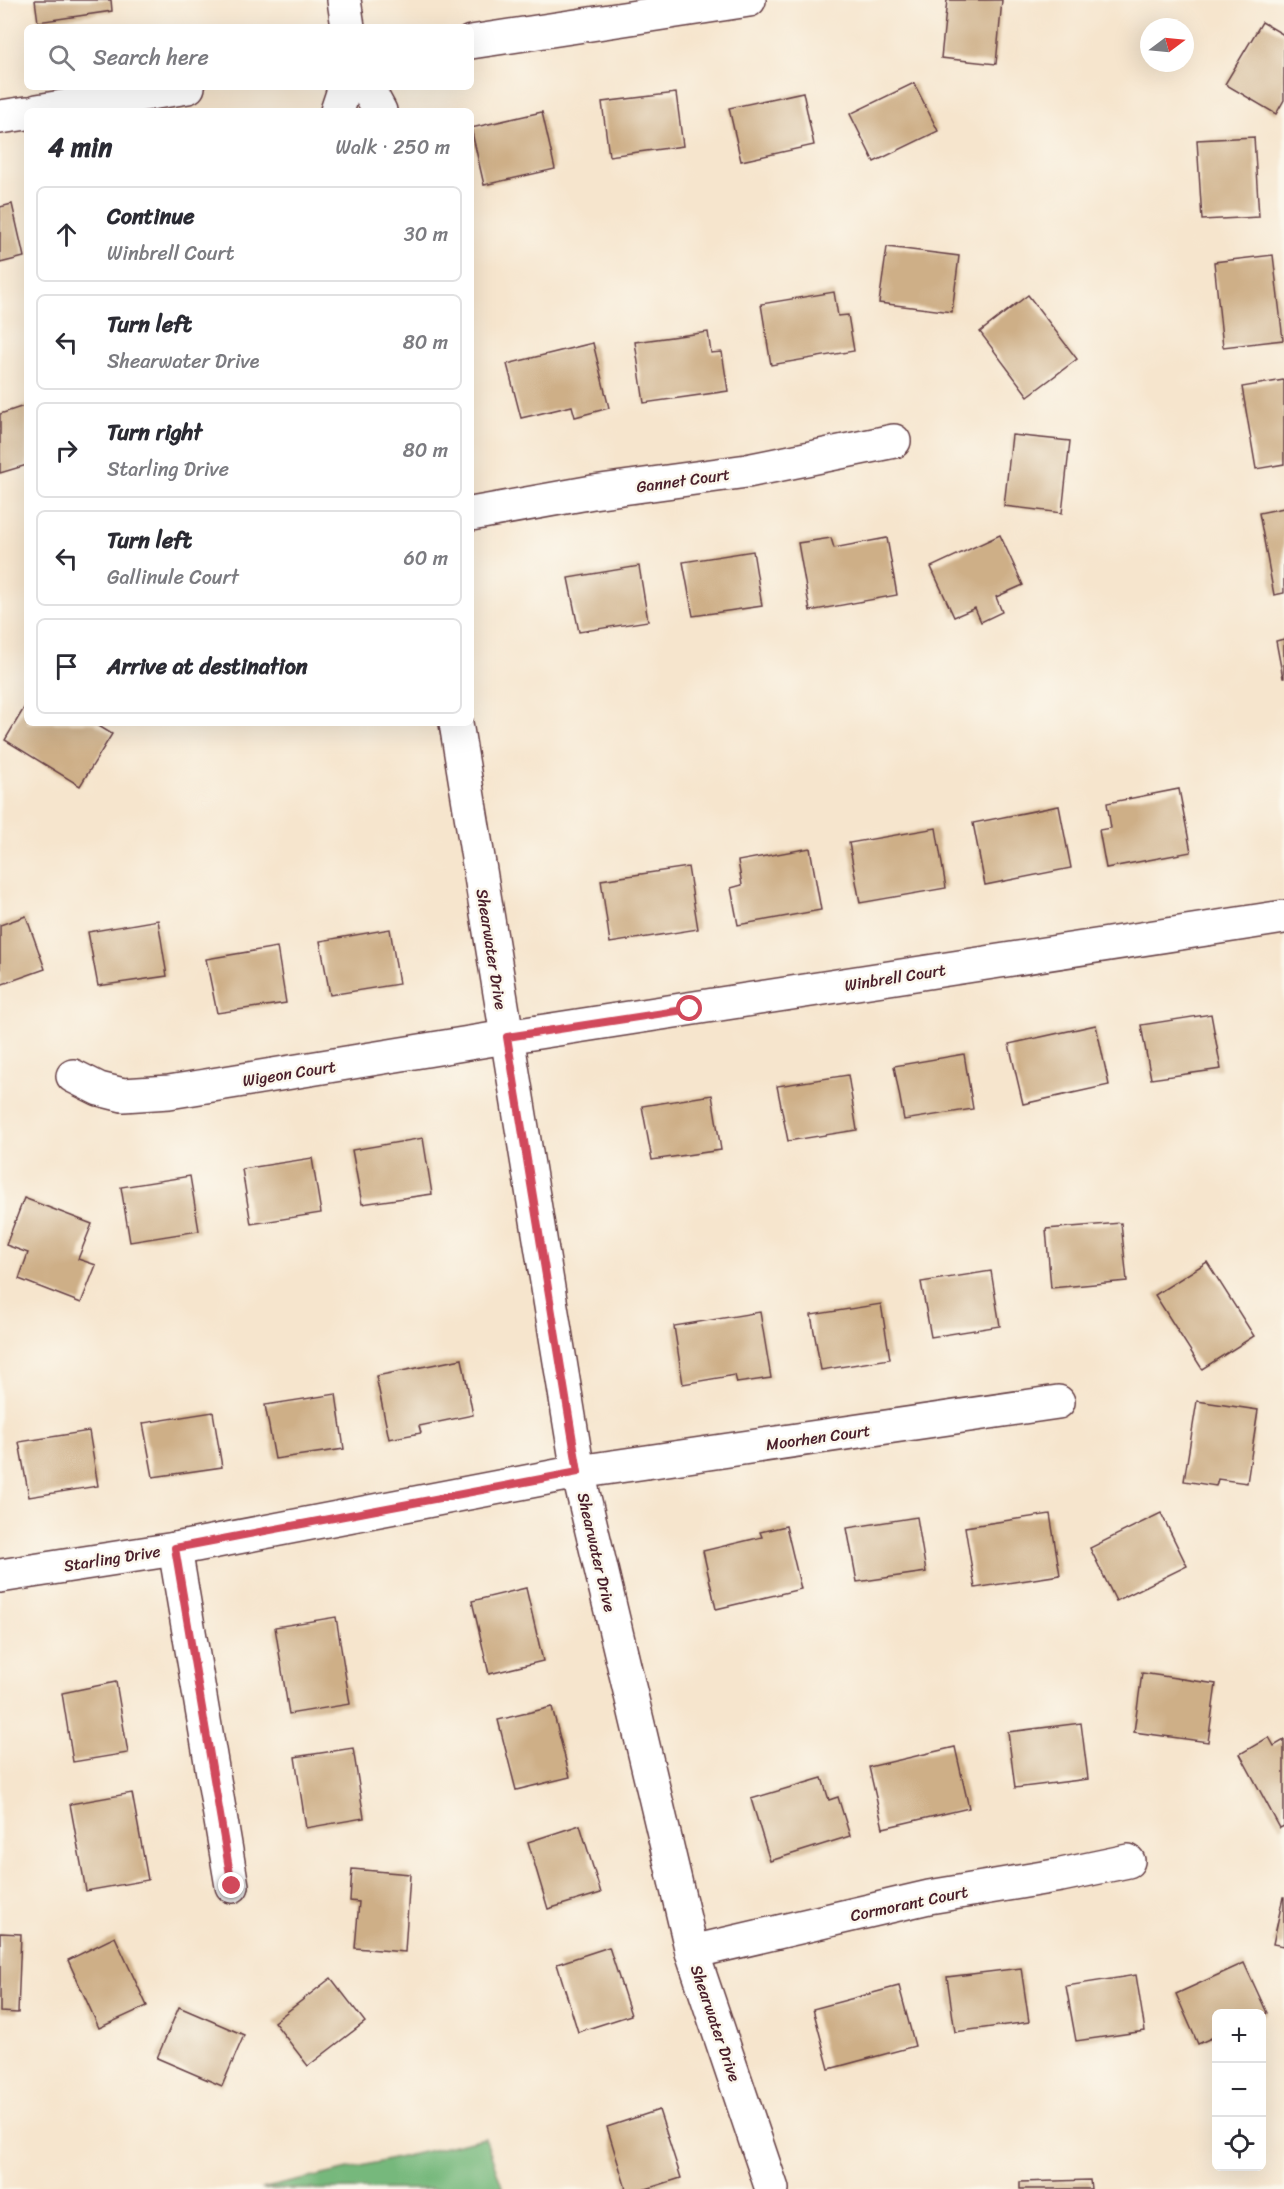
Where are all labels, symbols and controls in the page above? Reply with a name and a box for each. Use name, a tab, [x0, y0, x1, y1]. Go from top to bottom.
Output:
north arrow	[1140, 18, 1194, 72]
search box	[24, 24, 474, 90]
text: Search here	[93, 38, 209, 77]
icon: search	[45, 41, 78, 74]
text: 4 min	[48, 124, 112, 170]
text: Walk · 250 m	[336, 130, 450, 165]
text: Continue	[107, 197, 195, 236]
text: 30 m	[404, 217, 448, 252]
icon: ahead	[50, 218, 83, 251]
text: Winbrell Court	[107, 236, 235, 271]
text: Turn left	[107, 305, 192, 344]
text: 80 m	[403, 325, 448, 360]
icon: left	[50, 326, 83, 359]
text: Shearwater Drive	[107, 344, 259, 379]
text: Turn right	[107, 413, 202, 452]
text: 80 m	[403, 433, 448, 468]
icon: right	[50, 434, 83, 467]
text: Starling Drive	[107, 452, 229, 487]
street label: Gannet Court	[634, 460, 732, 501]
text: Turn left	[107, 521, 192, 560]
text: 60 m	[403, 541, 448, 576]
icon: left	[50, 542, 83, 575]
text: Gallinule Court	[107, 560, 239, 595]
text: Arrive at destination	[107, 647, 308, 686]
icon: arrive	[50, 650, 83, 683]
street label: Shearwater Drive	[468, 887, 515, 1012]
street label: Winbrell Court	[842, 955, 948, 1000]
route start	[676, 995, 702, 1021]
street label: Wigeon Court	[240, 1052, 338, 1095]
street label: Moorhen Court	[764, 1416, 872, 1459]
street label: Shearwater Drive	[569, 1489, 624, 1615]
street label: Starling Drive	[62, 1537, 163, 1580]
route end	[218, 1872, 244, 1898]
street label: Cormorant Court	[848, 1877, 971, 1930]
street label: Shearwater Drive	[682, 1961, 749, 2086]
map controls	[1212, 2009, 1266, 2171]
button: +	[1212, 2009, 1266, 2063]
button: −	[1212, 2063, 1266, 2117]
button: locate	[1212, 2117, 1266, 2171]

